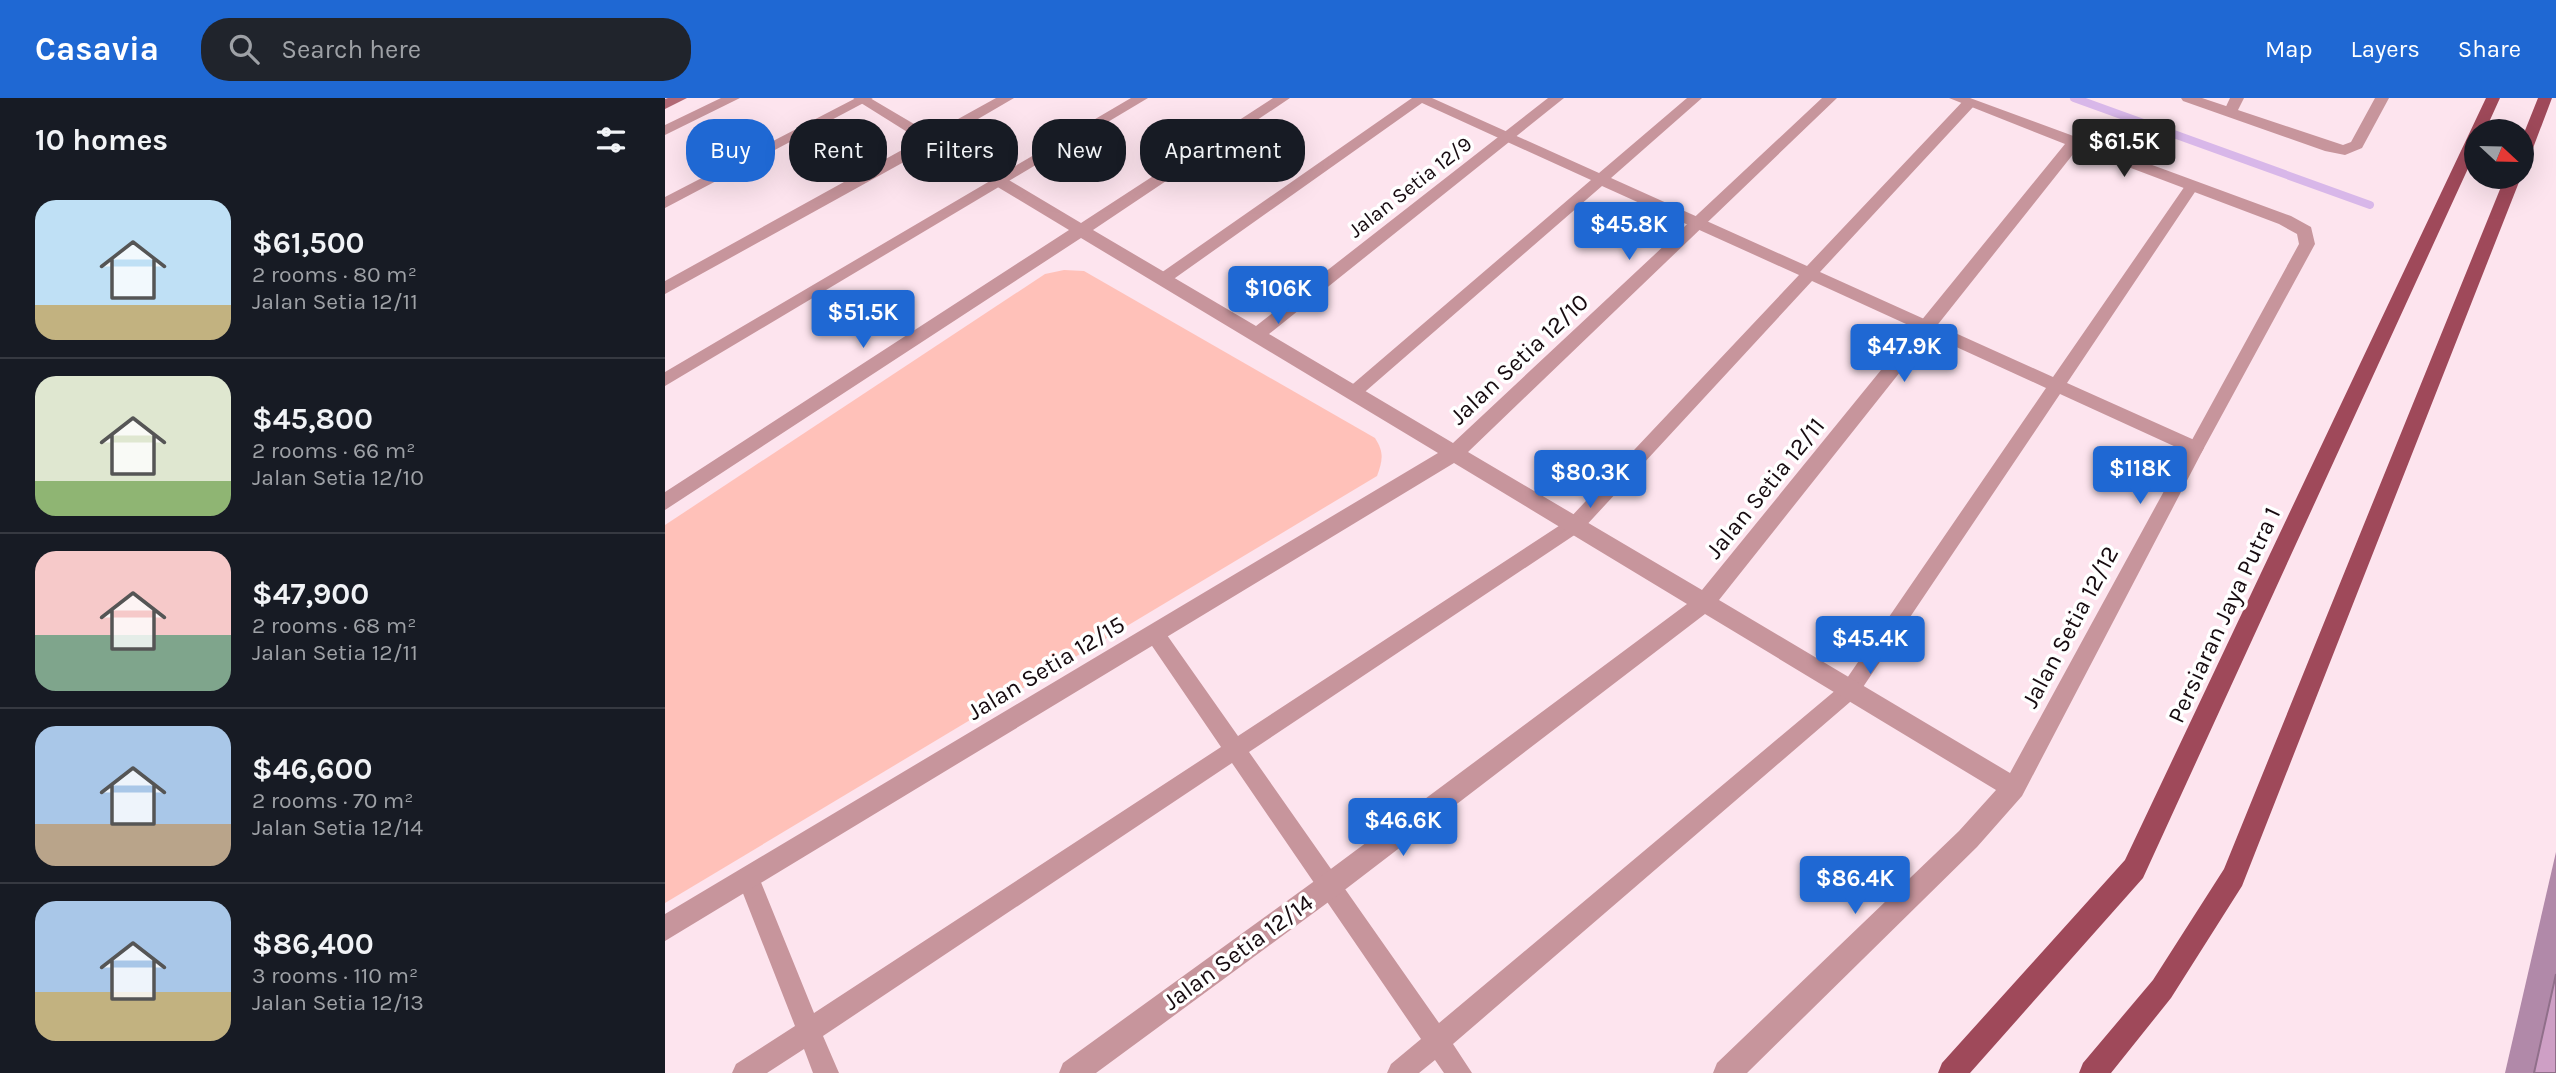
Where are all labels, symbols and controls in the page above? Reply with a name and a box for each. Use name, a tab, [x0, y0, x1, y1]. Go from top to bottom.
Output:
search box	[201, 18, 691, 81]
text: Casavia	[35, 30, 159, 68]
icon: search	[225, 30, 263, 68]
text: Search here	[281, 34, 421, 65]
text: Map	[2265, 35, 2313, 63]
text: Layers	[2351, 35, 2420, 63]
text: Share	[2458, 35, 2521, 63]
chip: Buy	[686, 119, 775, 182]
chip: Rent	[789, 119, 887, 182]
chip: Filters	[901, 119, 1018, 182]
chip: New	[1032, 119, 1126, 182]
chip: Apartment	[1140, 119, 1305, 182]
north arrow	[2464, 119, 2534, 189]
map controls	[2464, 119, 2534, 189]
pin: $61.5K	[2067, 120, 2181, 179]
icon: filters	[592, 121, 630, 159]
text: 10 homes	[35, 122, 168, 158]
text: $61.5K	[2088, 128, 2160, 155]
street label: Jalan Setia 12/9	[1344, 131, 1476, 243]
pin: $45.8K	[1572, 202, 1686, 262]
text: $45.8K	[1590, 211, 1668, 238]
text: $61,500	[252, 225, 365, 261]
icon: home	[91, 228, 175, 312]
text: 2 rooms · 80 m²	[252, 261, 417, 288]
pin: $106K	[1229, 266, 1327, 326]
text: $106K	[1244, 275, 1312, 302]
text: Jalan Setia 12/11	[252, 288, 418, 315]
street label: Jalan Setia 12/10	[1444, 288, 1594, 430]
pin: $51.5K	[806, 290, 920, 350]
text: $51.5K	[828, 299, 898, 326]
pin: $47.9K	[1847, 324, 1961, 384]
text: $47.9K	[1867, 333, 1942, 360]
text: $45,800	[252, 401, 373, 437]
icon: home	[91, 404, 175, 488]
street label: Jalan Setia 12/11	[1700, 412, 1830, 564]
text: 2 rooms · 66 m²	[252, 437, 415, 464]
pin: $118K	[2091, 446, 2189, 506]
pin: $80.3K	[1533, 450, 1647, 510]
text: $118K	[2109, 455, 2171, 482]
text: $80.3K	[1550, 459, 1630, 486]
text: Jalan Setia 12/10	[252, 464, 424, 491]
street label: Persiaran Jaya Putra 1	[2162, 503, 2286, 727]
street label: Jalan Setia 12/12	[2016, 541, 2124, 713]
text: $47,900	[252, 576, 369, 612]
icon: home	[91, 579, 175, 663]
street label: Jalan Setia 12/15	[962, 610, 1130, 726]
text: 2 rooms · 68 m²	[252, 612, 416, 639]
pin: $45.4K	[1813, 616, 1927, 676]
text: $45.4K	[1832, 625, 1908, 652]
text: Jalan Setia 12/11	[252, 639, 418, 666]
text: $46,600	[252, 751, 372, 787]
icon: home	[91, 754, 175, 838]
text: 2 rooms · 70 m²	[252, 787, 414, 814]
pin: $46.6K	[1346, 798, 1460, 858]
text: $46.6K	[1364, 807, 1442, 834]
text: Jalan Setia 12/14	[252, 814, 423, 841]
pin: $86.4K	[1798, 856, 1912, 916]
text: $86.4K	[1816, 865, 1894, 892]
street label: Jalan Setia 12/14	[1158, 888, 1318, 1016]
text: $86,400	[252, 926, 374, 962]
icon: home	[91, 929, 175, 1013]
text: 3 rooms · 110 m²	[252, 962, 418, 989]
text: Jalan Setia 12/13	[252, 989, 424, 1016]

